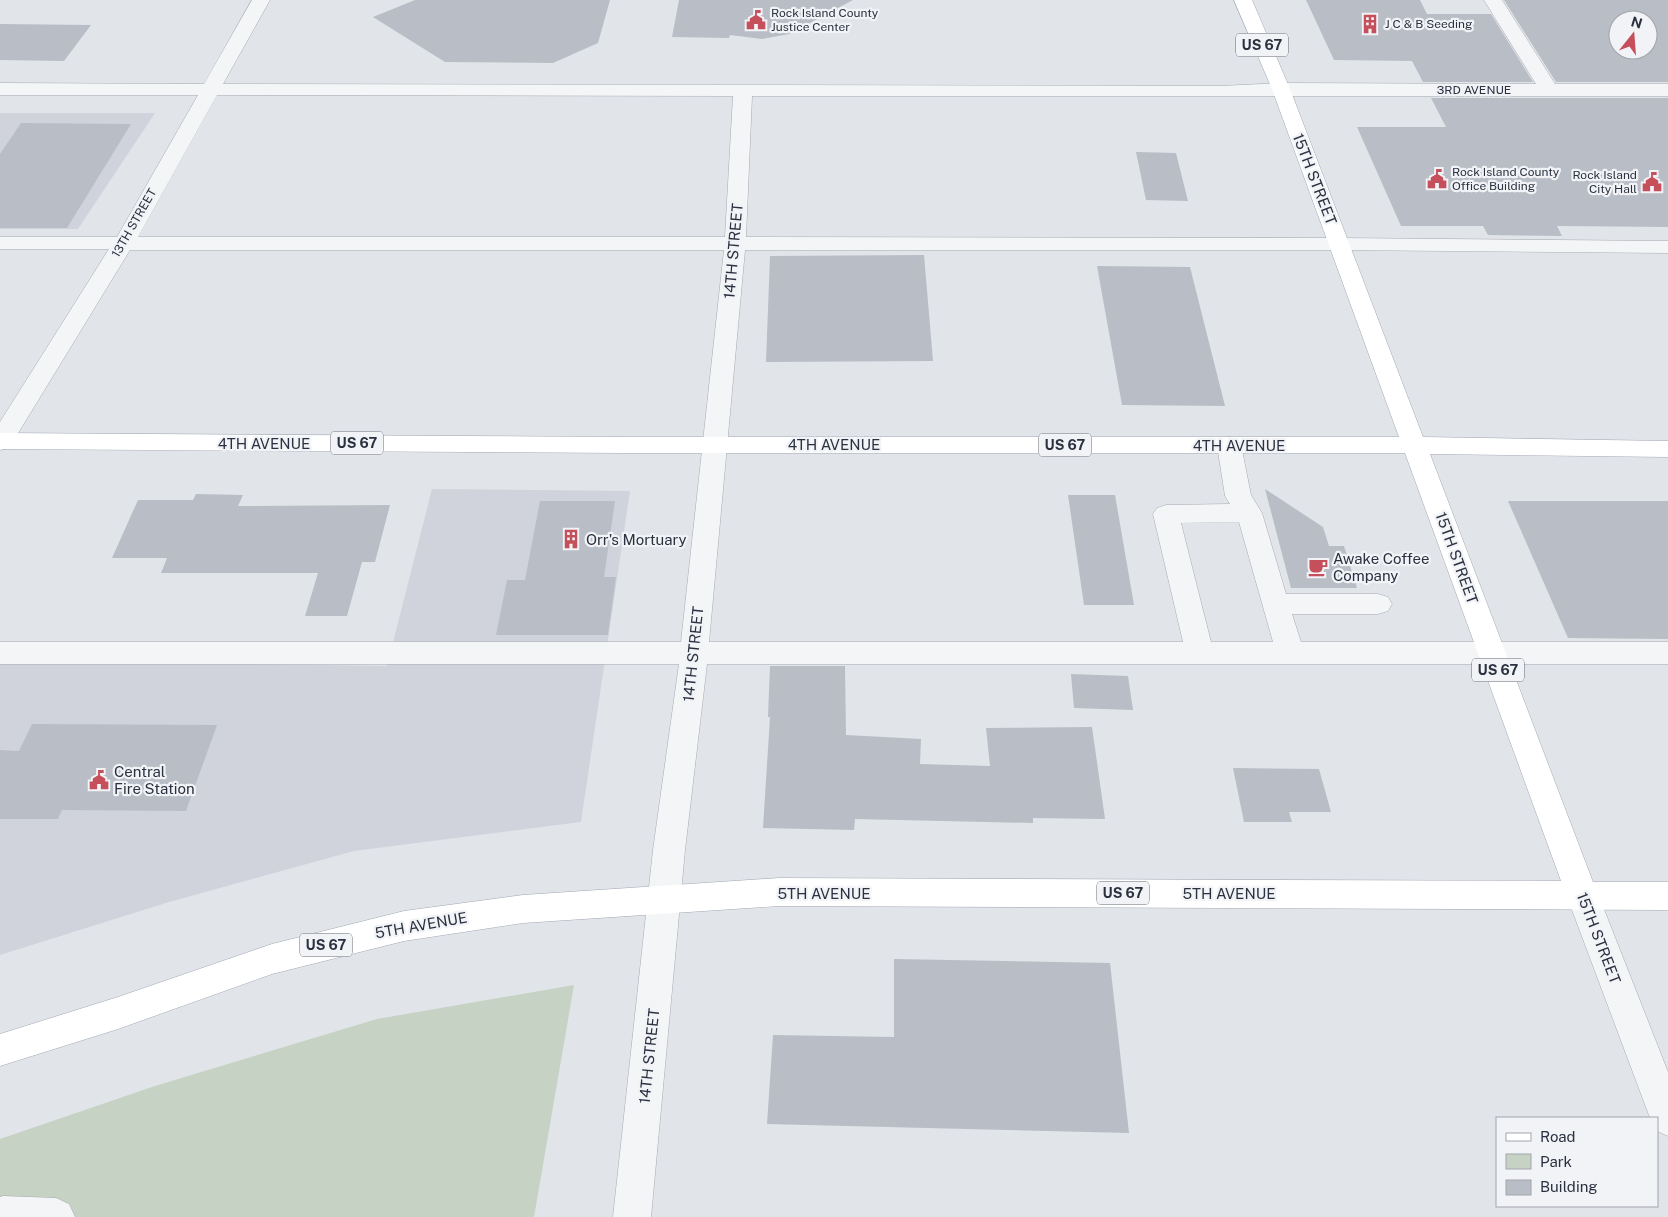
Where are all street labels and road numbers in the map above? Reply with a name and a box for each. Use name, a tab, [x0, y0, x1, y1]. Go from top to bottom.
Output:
road number: US 67	[1236, 34, 1288, 56]
street label: 3RD AVENUE	[1437, 83, 1511, 97]
street label: 15TH STREET	[1290, 131, 1340, 227]
street label: 13TH STREET	[109, 186, 159, 260]
street label: 14TH STREET	[720, 202, 746, 300]
road number: US 67	[331, 432, 383, 454]
road number: US 67	[1039, 434, 1091, 456]
street label: 4TH AVENUE	[218, 435, 310, 452]
street label: 4TH AVENUE	[788, 436, 880, 453]
street label: 4TH AVENUE	[1193, 437, 1285, 454]
street label: 15TH STREET	[1433, 510, 1482, 606]
street label: 14TH STREET	[680, 605, 706, 703]
road number: US 67	[1472, 658, 1524, 682]
road number: US 67	[1097, 881, 1149, 904]
street label: 5TH AVENUE	[777, 885, 871, 902]
street label: 5TH AVENUE	[1182, 885, 1276, 902]
street label: 15TH STREET	[1574, 890, 1624, 986]
street label: 5TH AVENUE	[374, 909, 468, 941]
road number: US 67	[300, 934, 352, 956]
street label: 14TH STREET	[636, 1007, 662, 1105]

